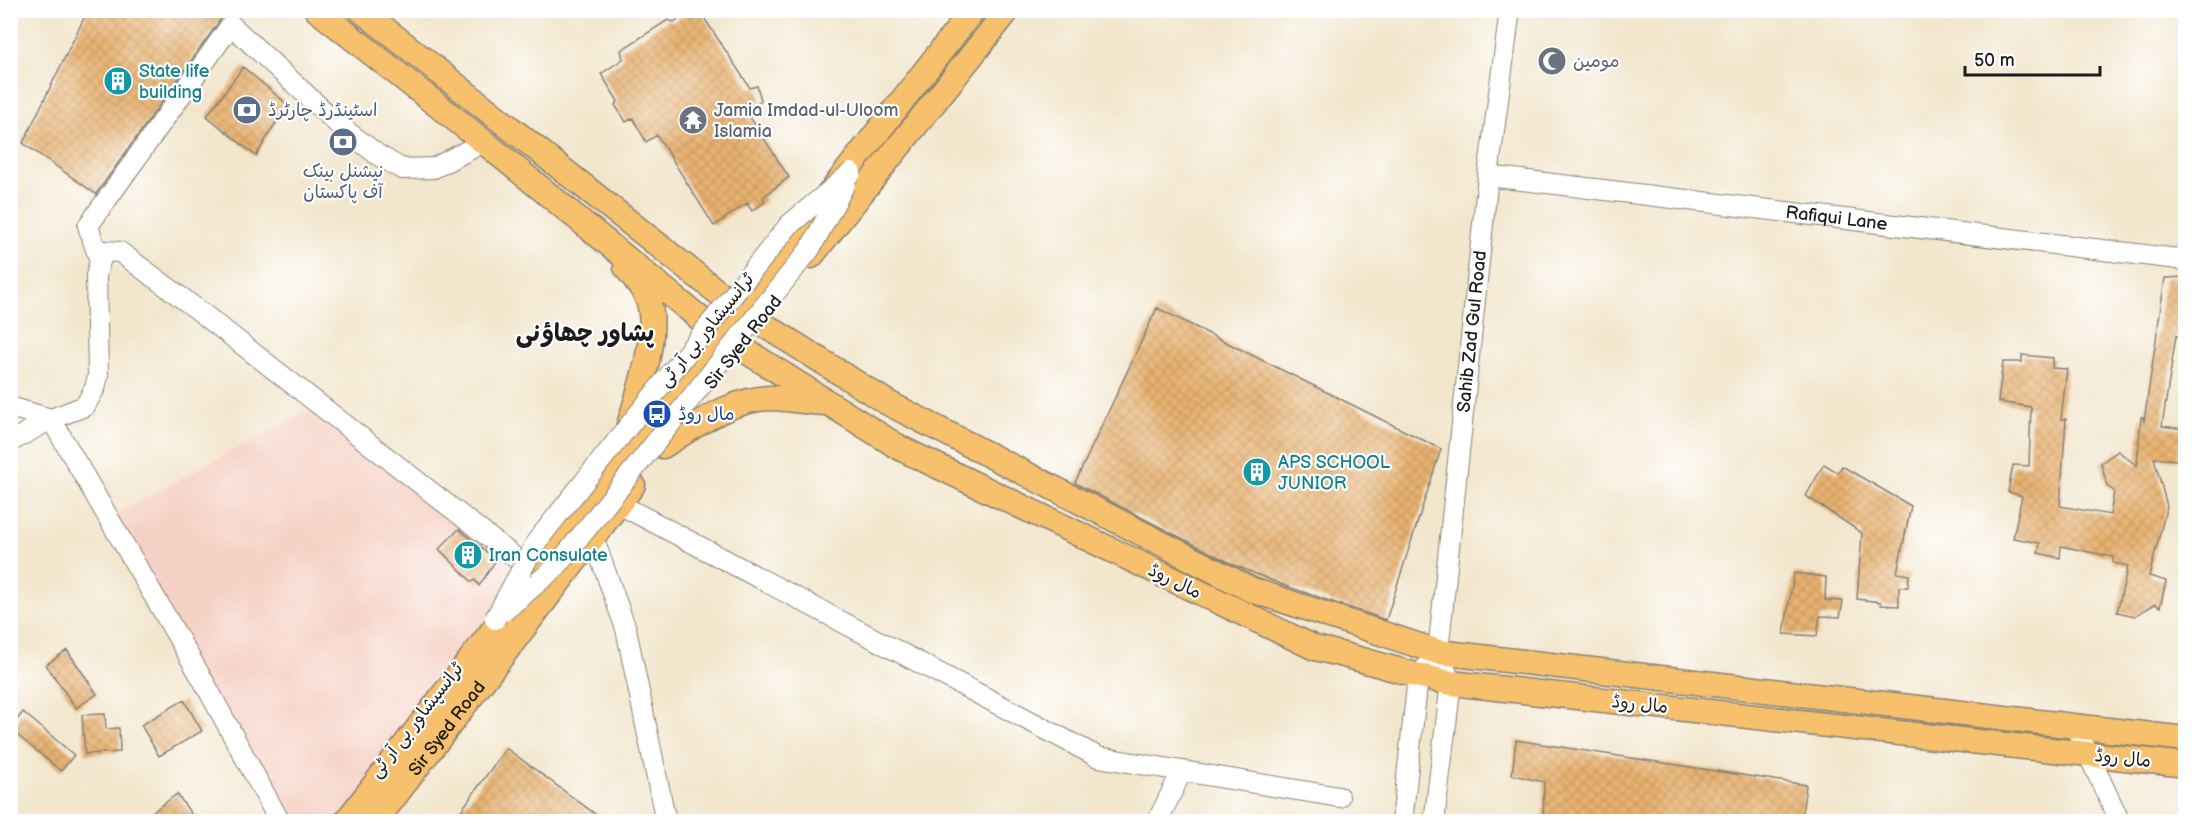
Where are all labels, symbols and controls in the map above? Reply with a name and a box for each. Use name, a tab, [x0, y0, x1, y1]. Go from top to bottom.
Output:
scale bar	[1965, 39, 2100, 77]
mosque icon: مومین	[1536, 45, 1568, 77]
text: 50 m	[1974, 50, 2015, 71]
place label: مومین	[1573, 51, 1620, 72]
place label: State life building	[139, 61, 210, 103]
building icon: State life building	[102, 65, 134, 97]
bank icon: اسٹینڈرڈ چارٹرڈ	[231, 94, 263, 126]
place label: اسٹینڈرڈ چارٹرڈ	[268, 100, 378, 122]
place label: Jamia Imdad-ul-Uloom Islamia	[714, 100, 898, 142]
temple icon: Jamia Imdad-ul-Uloom Islamia	[677, 104, 709, 136]
bank icon: نیشنل بینک آف پاکستان	[327, 126, 359, 158]
place label: نیشنل بینک آف پاکستان	[303, 161, 384, 204]
street label: Rafiqui Lane	[1784, 202, 1889, 235]
street label: Sahib Zad Gul Road	[1453, 249, 1491, 413]
street label: ٹرانسپشاور بی آر ٹی	[654, 269, 760, 392]
street label: Sir Syed Road	[700, 291, 787, 393]
district label: پشاور چھاؤنی	[516, 319, 654, 348]
bus stop icon: مال روڈ	[641, 398, 673, 430]
place label: مال روڈ	[678, 404, 734, 425]
place label: APS SCHOOL JUNIOR	[1278, 452, 1391, 494]
building icon: APS SCHOOL JUNIOR	[1241, 456, 1273, 488]
building icon: Iran Consulate	[452, 539, 484, 571]
place label: Iran Consulate	[489, 545, 608, 566]
street label: مال روڈ	[1145, 560, 1205, 603]
street label: ٹرانسپشاور بی آر ٹی	[365, 658, 469, 782]
street label: Sir Syed Road	[404, 677, 490, 780]
street label: مال روڈ	[1611, 691, 1669, 718]
street label: مال روڈ	[2094, 745, 2152, 772]

